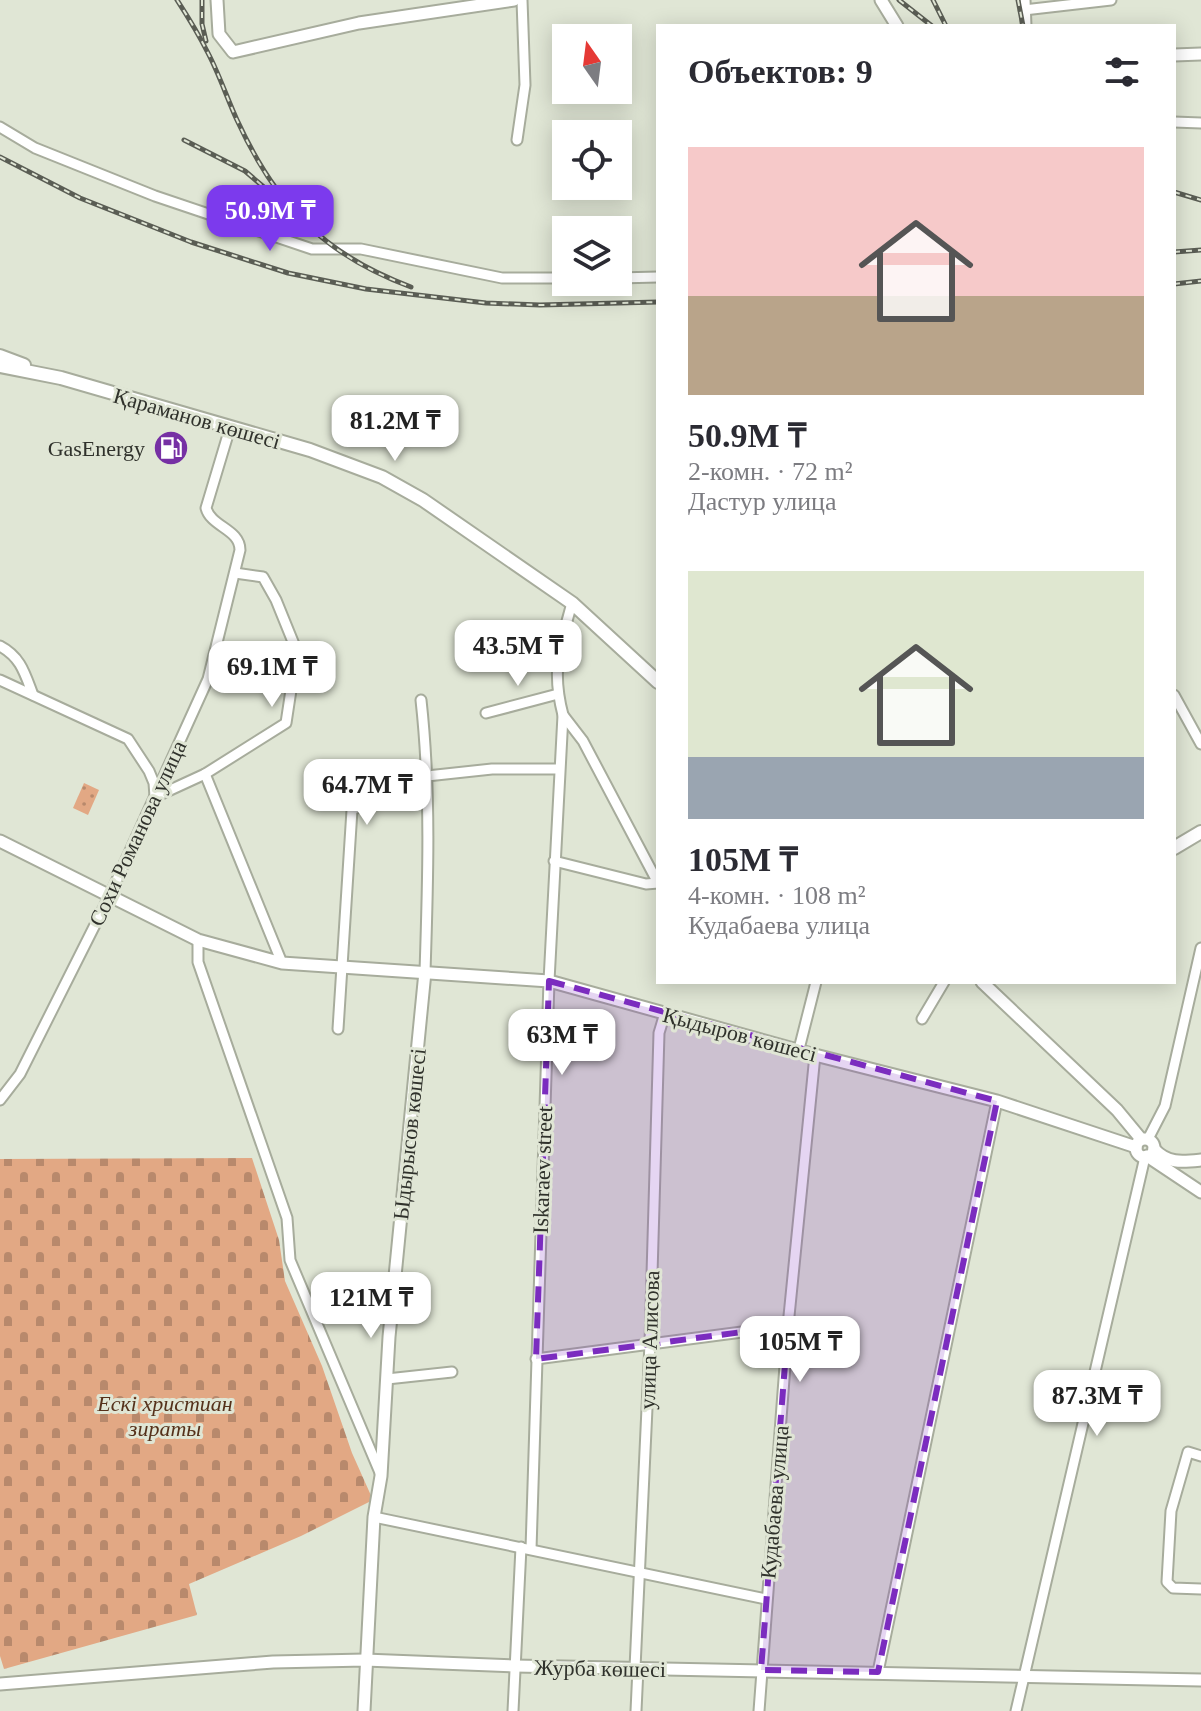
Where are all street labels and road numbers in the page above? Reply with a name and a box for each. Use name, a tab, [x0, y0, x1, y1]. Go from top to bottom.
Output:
street label: Қараманов көшесі	[111, 383, 283, 454]
street label: Сохи Романова улица	[84, 736, 191, 930]
street label: Қыдыров көшесі	[660, 1002, 819, 1067]
street label: Ыдырысов көшесі	[388, 1047, 431, 1221]
street label: Iskaraev street	[528, 1106, 557, 1234]
street label: улица Алисова	[635, 1270, 664, 1410]
street label: Кудабаева улица	[755, 1424, 794, 1580]
street label: Журба көшесі	[534, 1655, 666, 1682]

